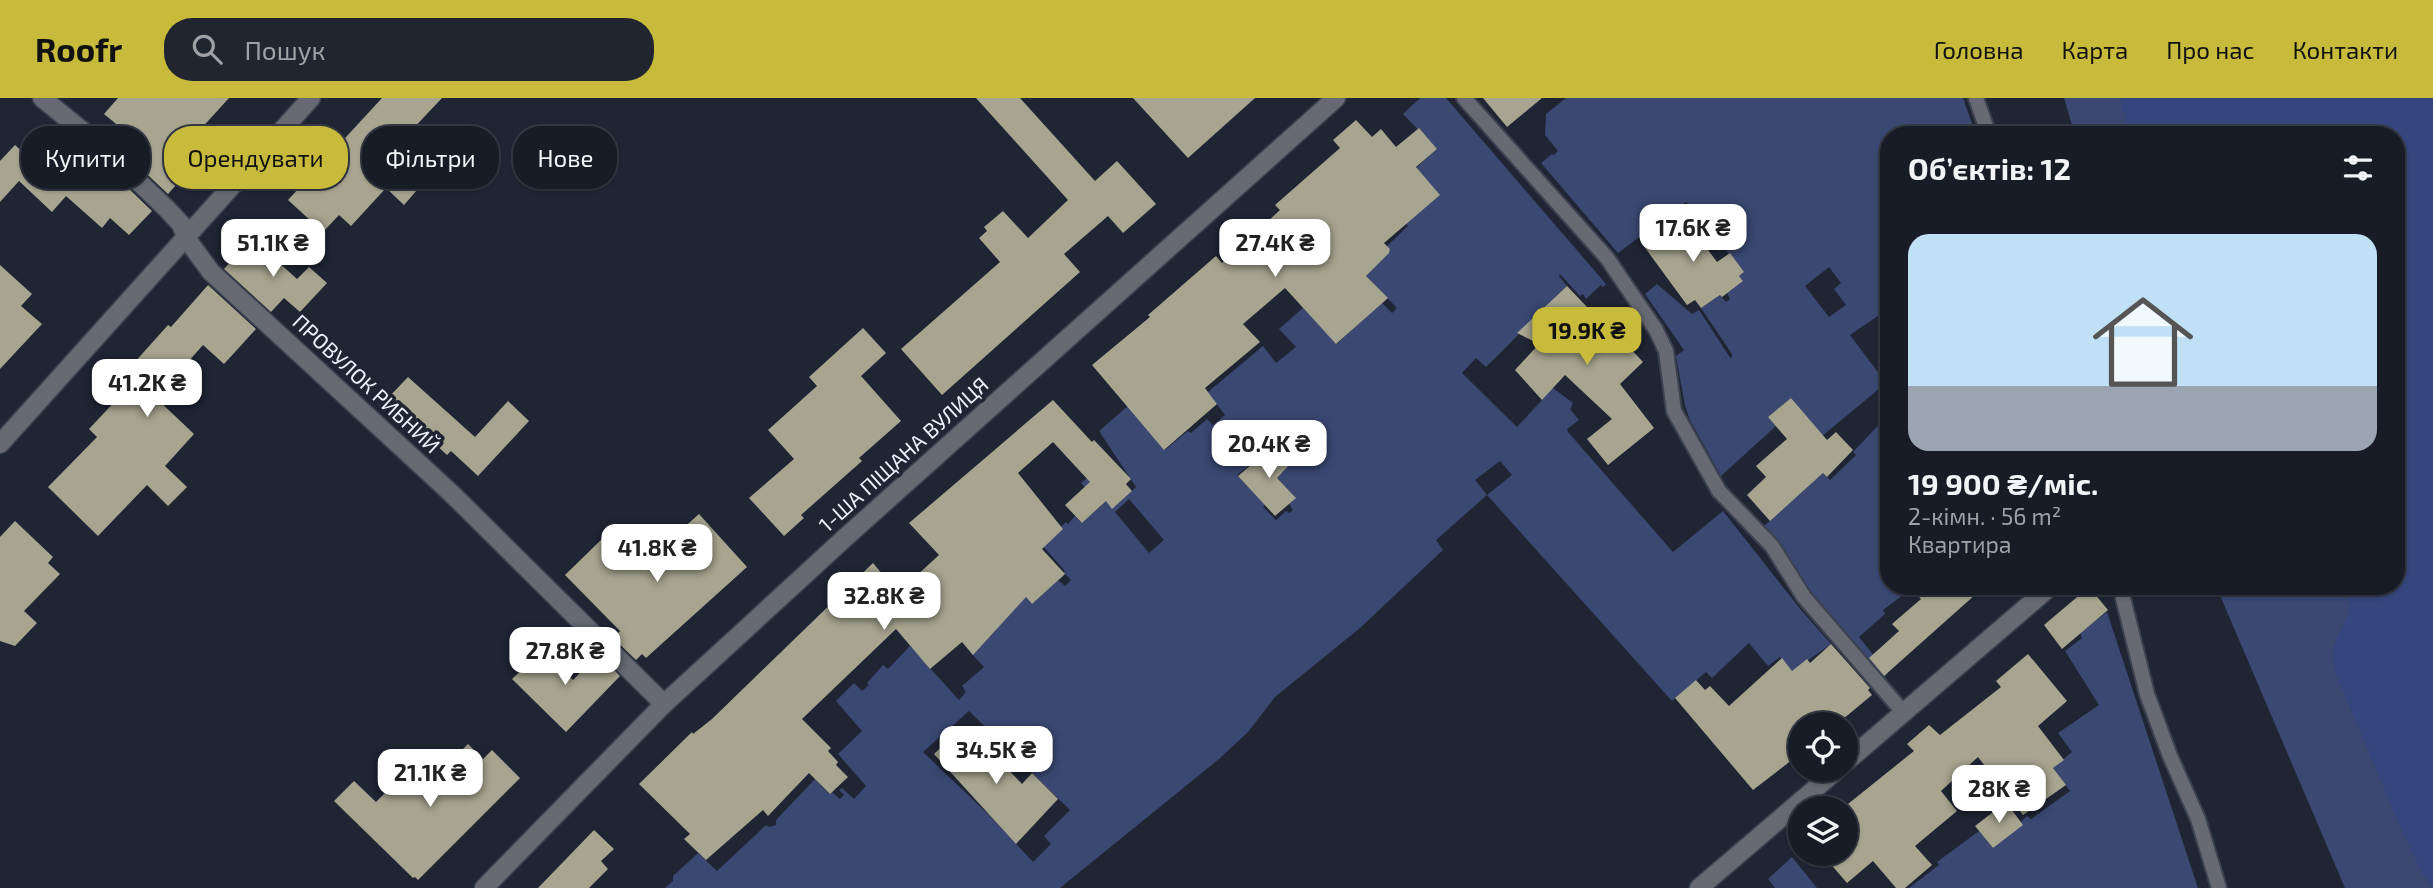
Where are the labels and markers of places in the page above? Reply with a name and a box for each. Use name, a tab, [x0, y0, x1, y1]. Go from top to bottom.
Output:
pin: 17.6K ₴	[1628, 204, 1758, 264]
pin: 51.1K ₴	[208, 220, 338, 279]
pin: 27.4K ₴	[1210, 220, 1340, 279]
pin: 19.9K ₴	[1522, 308, 1652, 367]
pin: 41.2K ₴	[82, 360, 212, 419]
pin: 20.4K ₴	[1204, 420, 1334, 480]
pin: 41.8K ₴	[592, 524, 722, 584]
pin: 32.8K ₴	[819, 573, 949, 632]
pin: 27.8K ₴	[500, 628, 630, 687]
pin: 34.5K ₴	[931, 726, 1061, 786]
pin: 21.1K ₴	[365, 750, 495, 809]
pin: 28K ₴	[1950, 766, 2048, 825]

